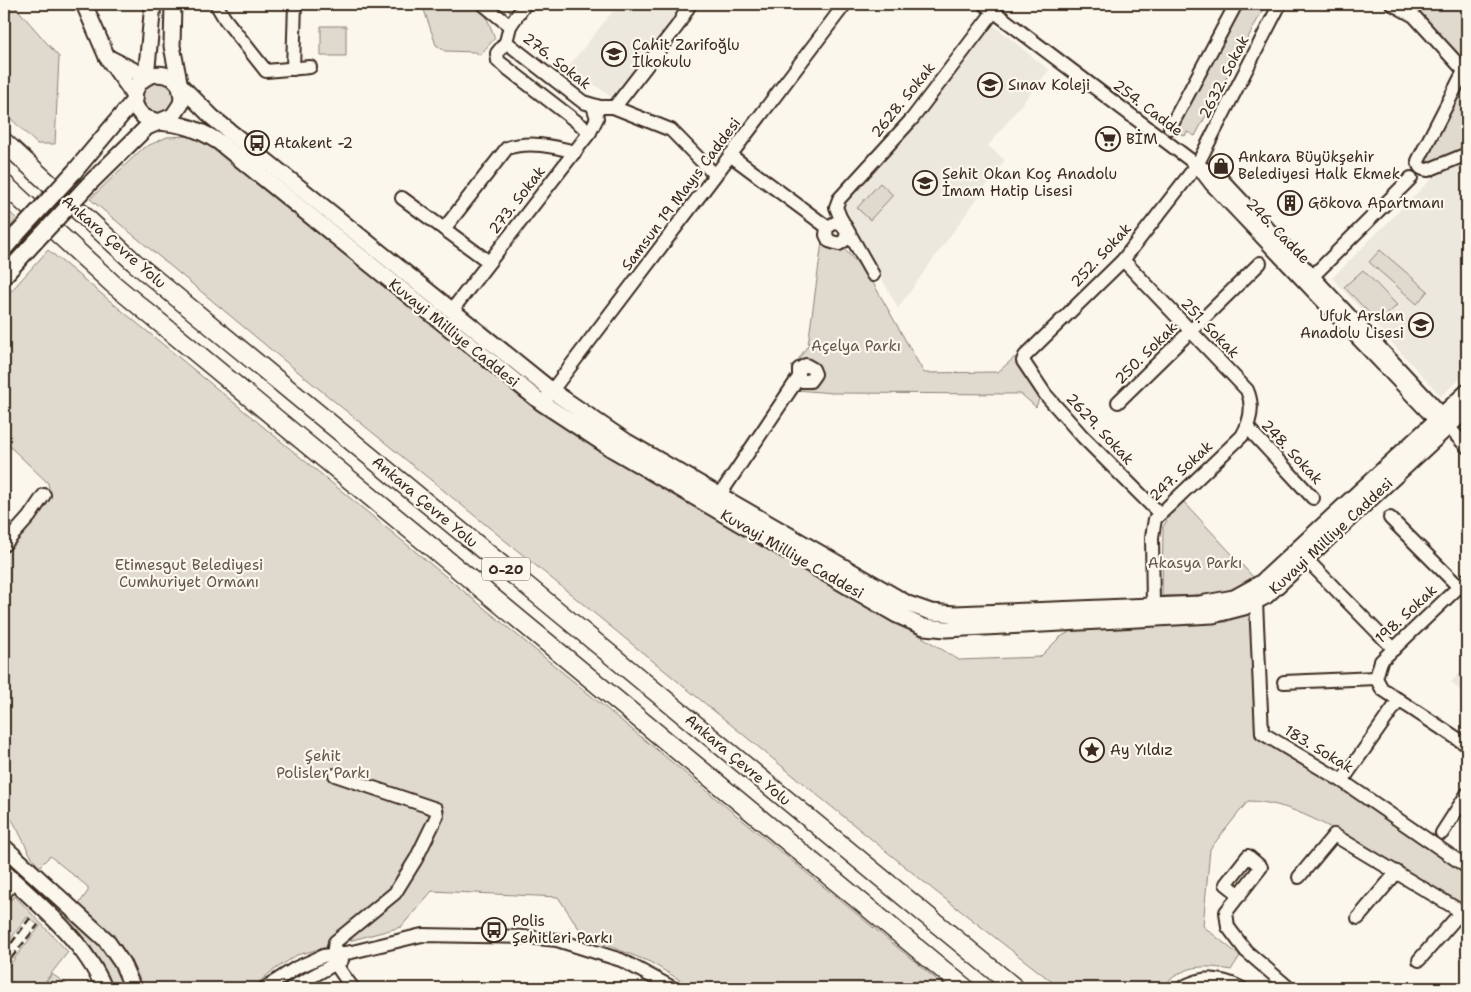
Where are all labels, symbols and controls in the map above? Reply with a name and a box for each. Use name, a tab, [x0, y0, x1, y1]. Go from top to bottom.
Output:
street label: 276. Sokak	[519, 28, 595, 94]
street label: 2632. Sokak	[1194, 32, 1254, 122]
place label: Cahit Zarifoğlu İlkokulu	[632, 35, 740, 72]
school or university icon: Cahit Zarifoğlu İlkokulu	[601, 41, 627, 67]
street label: 2628. Sokak	[867, 58, 939, 142]
school or university icon: Sınav Koleji	[977, 72, 1003, 98]
place label: Sınav Koleji	[1008, 75, 1090, 95]
street label: 254. Cadde	[1109, 75, 1187, 141]
street label: Samsun 19 Mayıs Caddesi	[617, 113, 745, 275]
supermarket icon: BİM	[1095, 126, 1121, 152]
place label: BİM	[1126, 129, 1158, 149]
bus stop icon: Atakent -2	[244, 130, 270, 156]
place label: Atakent -2	[274, 133, 353, 153]
place label: Ankara Büyükşehir Belediyesi Halk Ekmek	[1238, 147, 1400, 184]
shop icon: Ankara Büyükşehir Belediyesi Halk Ekmek	[1208, 153, 1234, 179]
street label: 273. Sokak	[484, 162, 550, 238]
place label: Şehit Okan Koç Anadolu İmam Hatip Lisesi	[942, 164, 1117, 201]
school or university icon: Şehit Okan Koç Anadolu İmam Hatip Lisesi	[912, 170, 938, 196]
building icon: Gökova Apartmanı	[1277, 190, 1303, 216]
street label: Ankara Çevre Yolu	[58, 191, 170, 293]
place label: Gökova Apartmanı	[1308, 193, 1444, 213]
street label: 246. Cadde	[1242, 194, 1314, 268]
street label: 252. Sokak	[1066, 219, 1136, 291]
street label: Kuvayi Milliye Caddesi	[385, 274, 523, 392]
street label: 251. Sokak	[1176, 294, 1244, 362]
place label: Ufuk Arslan Anadolu Lisesi	[1300, 306, 1404, 343]
school or university icon: Ufuk Arslan Anadolu Lisesi	[1408, 312, 1434, 338]
street label: 250. Sokak	[1110, 317, 1182, 389]
park label: Açelya Parkı	[811, 336, 901, 356]
street label: 2629. Sokak	[1062, 389, 1138, 469]
street label: 248. Sokak	[1257, 415, 1327, 489]
street label: 247. Sokak	[1145, 436, 1217, 506]
street label: Ankara Çevre Yolu	[368, 452, 482, 552]
street label: Kuvayi Milliye Caddesi	[1265, 473, 1397, 599]
street label: Kuvayi Milliye Caddesi	[717, 505, 867, 603]
park label: Akasya Parkı	[1148, 553, 1242, 573]
park label: Etimesgut Belediyesi Cumhuriyet Ormanı	[115, 555, 263, 592]
road number: O-20	[482, 558, 530, 580]
street label: 198. Sokak	[1371, 580, 1441, 648]
street label: Ankara Çevre Yolu	[681, 710, 795, 810]
street label: 183. Sokak	[1281, 720, 1357, 778]
place icon: Ay Yıldız	[1079, 737, 1105, 763]
place label: Ay Yıldız	[1110, 740, 1173, 760]
park label: Şehit Polisler Parkı	[276, 746, 370, 783]
place label: Polis Şehitleri Parkı	[512, 911, 613, 948]
bus stop icon: Polis Şehitleri Parkı	[481, 917, 507, 943]

